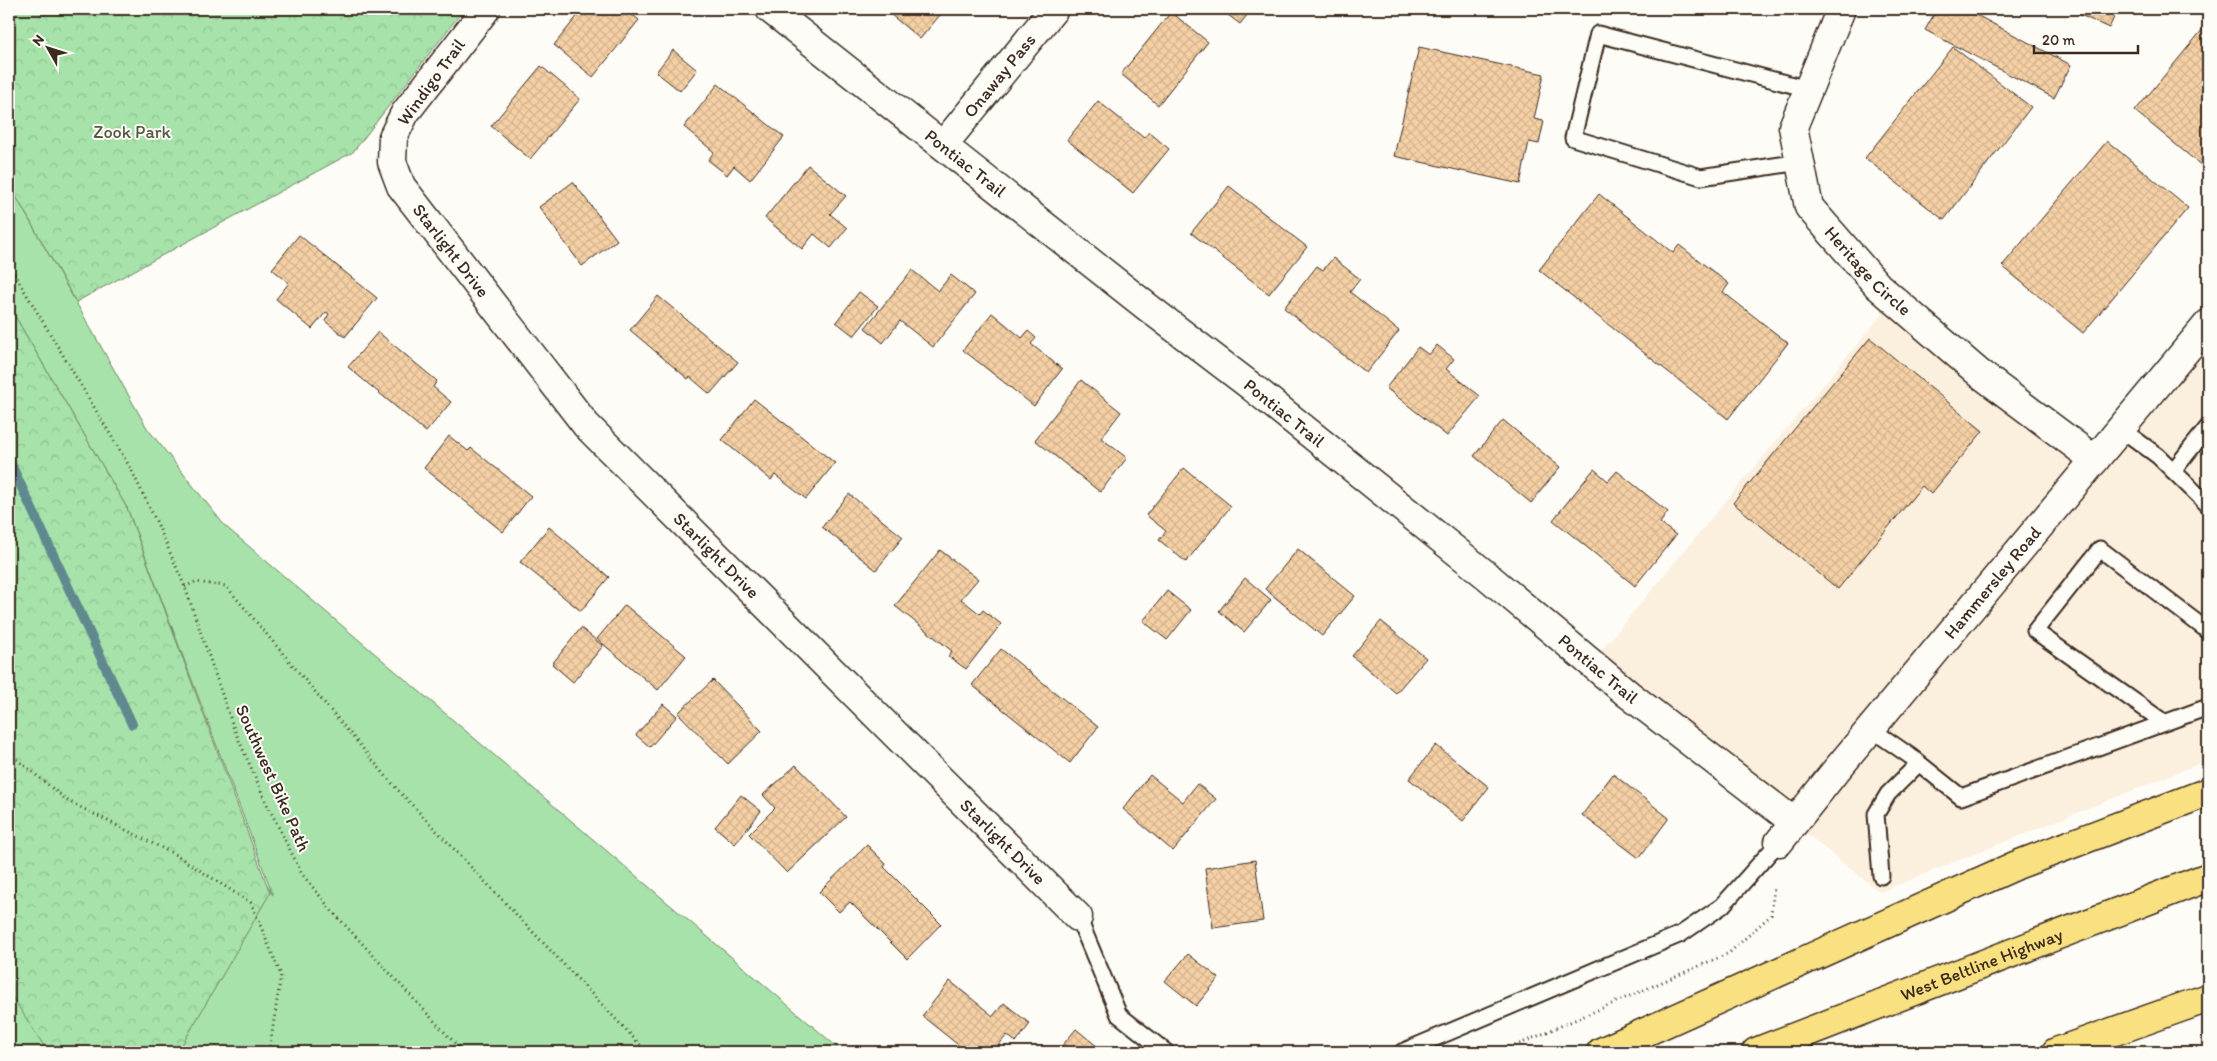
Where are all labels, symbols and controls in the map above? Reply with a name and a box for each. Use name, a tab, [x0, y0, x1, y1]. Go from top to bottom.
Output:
north arrow	[22, 22, 72, 72]
scale bar	[2034, 22, 2138, 54]
street label: Onaway Pass	[959, 29, 1040, 122]
text: N	[29, 31, 48, 49]
text: 20 m	[2042, 31, 2076, 49]
street label: Windigo Trail	[392, 34, 470, 130]
park label: Zook Park	[93, 121, 172, 143]
street label: Pontiac Trail	[920, 125, 1010, 202]
street label: Starlight Drive	[408, 199, 494, 302]
street label: Heritage Circle	[1820, 222, 1916, 321]
street label: Pontiac Trail	[1240, 374, 1329, 452]
street label: Starlight Drive	[669, 508, 764, 603]
street label: Hammersley Road	[1939, 522, 2046, 644]
street label: Pontiac Trail	[1554, 629, 1642, 709]
street label: Southwest Bike Path	[231, 701, 315, 855]
street label: Starlight Drive	[955, 794, 1050, 889]
street label: West Beltline Highway	[1897, 923, 2066, 1006]

